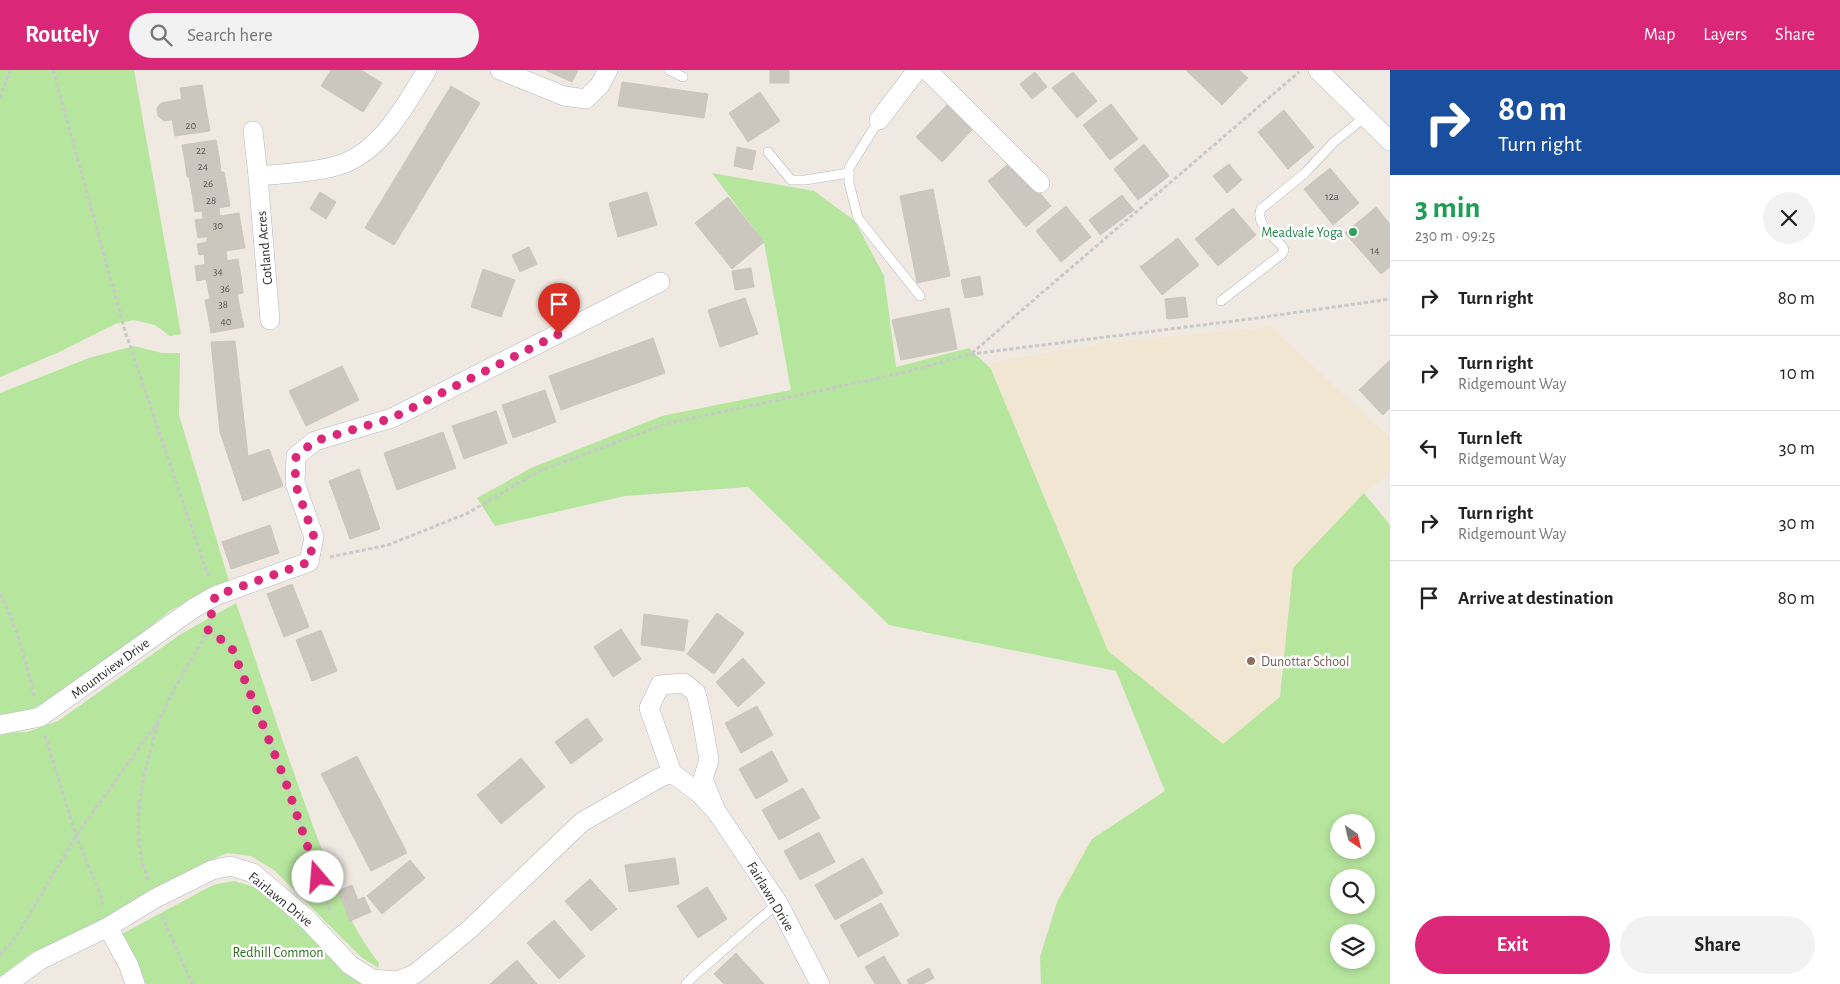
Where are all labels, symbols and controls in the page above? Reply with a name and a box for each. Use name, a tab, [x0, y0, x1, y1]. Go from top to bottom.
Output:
search box	[129, 13, 479, 58]
icon: search	[147, 21, 175, 49]
text: Routely	[25, 23, 99, 47]
text: Search here	[187, 26, 273, 45]
text: Map	[1644, 26, 1675, 44]
text: Layers	[1703, 26, 1747, 44]
text: Share	[1775, 26, 1815, 44]
icon: right	[1415, 90, 1480, 155]
text: 80 m	[1498, 92, 1567, 127]
house number: 20	[186, 120, 197, 131]
text: Turn right	[1498, 133, 1582, 155]
house number: 22	[196, 145, 206, 156]
house number: 24	[198, 161, 208, 172]
house number: 26	[203, 178, 213, 189]
house number: 12a	[1325, 191, 1339, 202]
button: close	[1763, 192, 1815, 244]
text: 3 min	[1415, 193, 1480, 223]
house number: 28	[206, 195, 216, 206]
street label: Cotland Acres	[255, 210, 275, 285]
house number: 30	[213, 220, 223, 231]
place label: Meadvale Yoga	[1261, 226, 1344, 240]
marker: Meadvale Yoga	[1347, 226, 1359, 238]
text: 230 m · 09:25	[1415, 228, 1495, 244]
house number: 14	[1370, 245, 1380, 256]
house number: 34	[213, 266, 223, 277]
house number: 36	[220, 283, 230, 294]
pin	[538, 283, 580, 334]
icon: right	[1415, 284, 1443, 312]
text: Turn right	[1458, 289, 1533, 308]
text: 80 m	[1778, 289, 1815, 308]
icon: arrive	[545, 290, 573, 318]
house number: 38	[218, 299, 228, 310]
house number: 40	[220, 316, 232, 327]
text: Turn right	[1458, 354, 1533, 373]
icon: right	[1415, 359, 1443, 387]
text: 10 m	[1780, 364, 1815, 383]
text: Ridgemount Way	[1458, 376, 1566, 392]
text: Turn left	[1458, 429, 1522, 448]
icon: left	[1415, 434, 1443, 462]
text: 30 m	[1779, 439, 1815, 458]
text: Ridgemount Way	[1458, 451, 1566, 467]
text: Turn right	[1458, 504, 1533, 523]
icon: right	[1415, 509, 1443, 537]
text: 30 m	[1779, 514, 1815, 533]
text: Ridgemount Way	[1458, 526, 1566, 542]
icon: arrive	[1415, 584, 1443, 612]
text: Arrive at destination	[1458, 589, 1614, 608]
text: 80 m	[1778, 589, 1815, 608]
street label: Mountview Drive	[69, 636, 152, 702]
marker: Dunottar School	[1245, 655, 1257, 667]
place label: Dunottar School	[1261, 655, 1349, 669]
north arrow	[1330, 814, 1375, 859]
map controls	[1330, 814, 1375, 969]
position arrow	[291, 850, 343, 902]
street label: Fairlawn Drive	[744, 860, 796, 934]
button: search	[1330, 869, 1375, 914]
street label: Fairlawn Drive	[246, 870, 315, 930]
button: Exit	[1415, 916, 1610, 974]
button: Share	[1620, 916, 1815, 974]
button: layers	[1330, 924, 1375, 969]
park label: Redhill Common	[233, 946, 323, 960]

